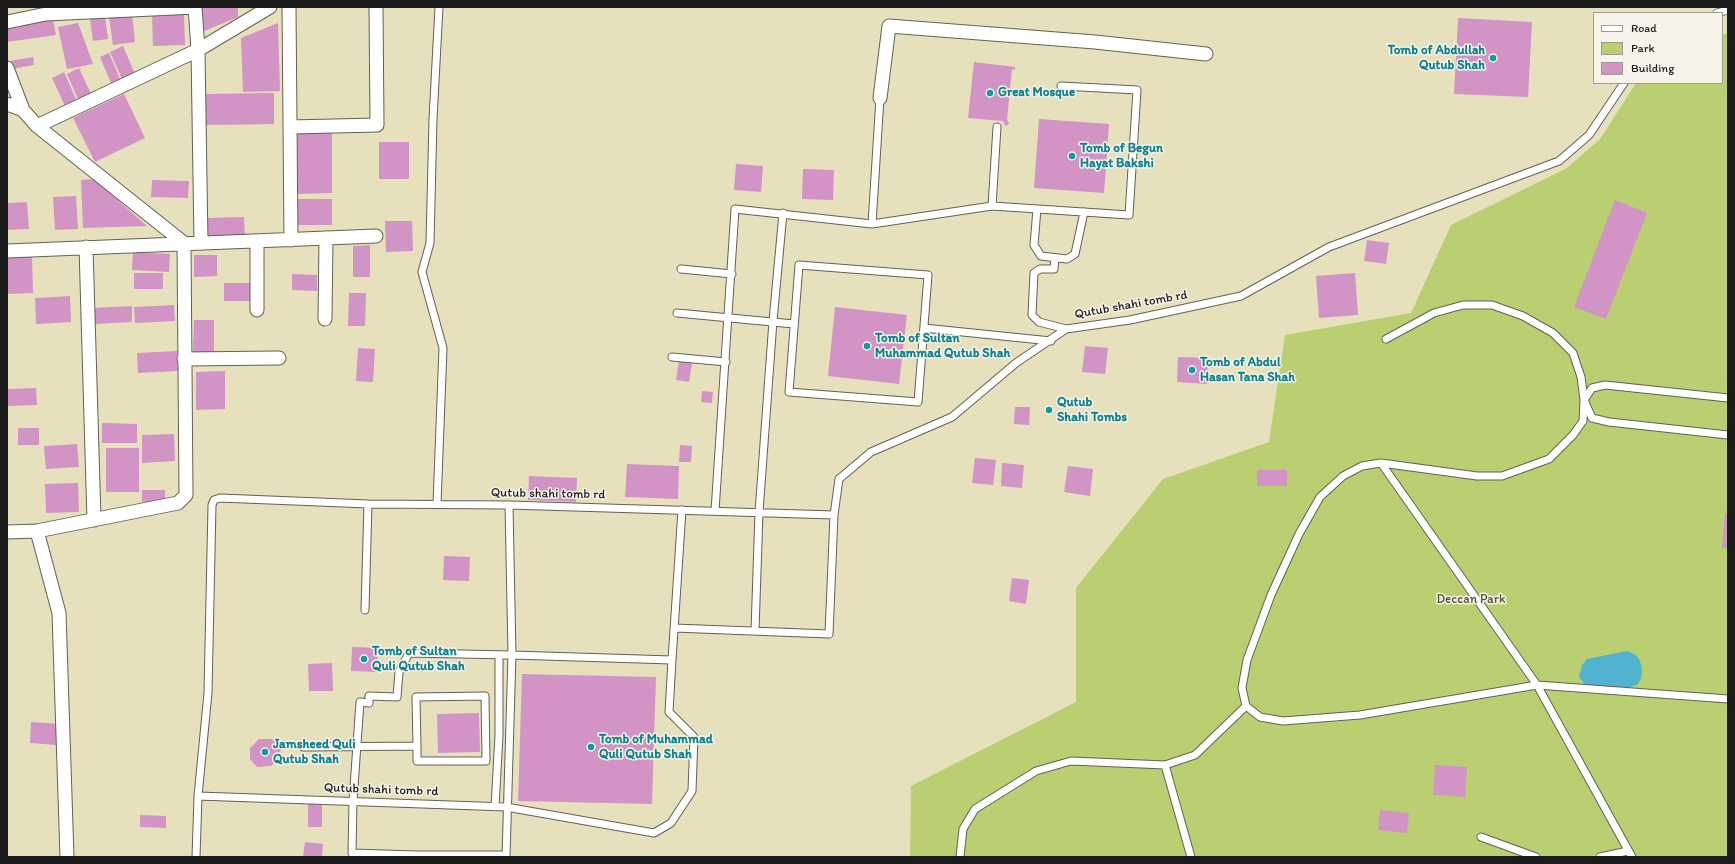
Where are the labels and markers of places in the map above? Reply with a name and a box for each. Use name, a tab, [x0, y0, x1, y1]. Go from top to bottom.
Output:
place label: Tomb of Abdullah Qutub Shah	[1388, 43, 1485, 74]
marker: Tomb of Abdullah Qutub Shah	[1488, 53, 1498, 63]
place label: Great Mosque	[998, 85, 1075, 101]
marker: Great Mosque	[985, 88, 995, 98]
place label: Tomb of Begun Hayat Bakshi	[1080, 141, 1163, 172]
marker: Tomb of Begun Hayat Bakshi	[1067, 151, 1077, 161]
place label: Tomb of Sultan Muhammad Qutub Shah	[875, 331, 1010, 362]
marker: Tomb of Sultan Muhammad Qutub Shah	[862, 341, 872, 351]
place label: Tomb of Abdul Hasan Tana Shah	[1200, 355, 1295, 386]
marker: Tomb of Abdul Hasan Tana Shah	[1187, 365, 1197, 375]
place label: Qutub Shahi Tombs	[1057, 395, 1127, 426]
marker: Qutub Shahi Tombs	[1044, 405, 1054, 415]
place label: Tomb of Sultan Quli Qutub Shah	[372, 644, 465, 675]
marker: Tomb of Sultan Quli Qutub Shah	[359, 654, 369, 664]
place label: Tomb of Muhammad Quli Qutub Shah	[599, 732, 713, 763]
place label: Jamsheed Quli Qutub Shah	[273, 737, 356, 768]
marker: Tomb of Muhammad Quli Qutub Shah	[586, 742, 596, 752]
marker: Jamsheed Quli Qutub Shah	[260, 747, 270, 757]

